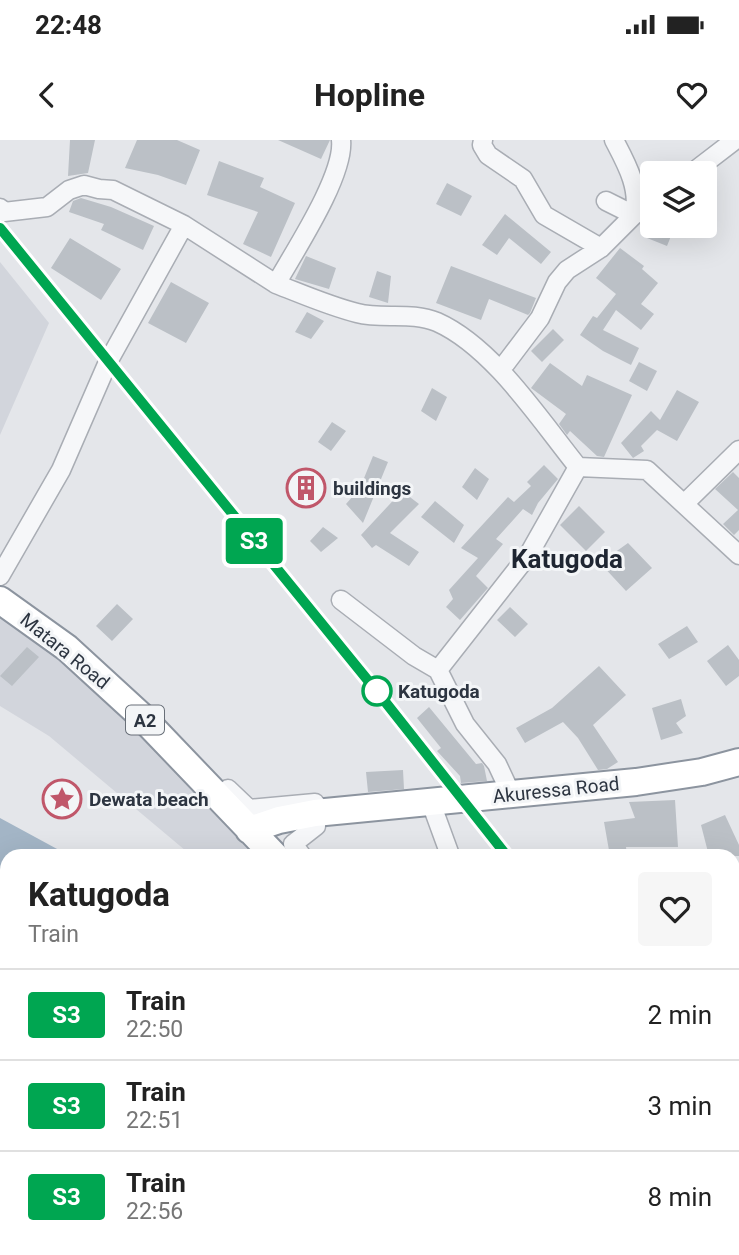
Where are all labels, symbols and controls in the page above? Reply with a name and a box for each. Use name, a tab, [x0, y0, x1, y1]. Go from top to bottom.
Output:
text: 22:48	[35, 10, 102, 40]
icon: back	[28, 76, 66, 114]
text: Hopline	[314, 76, 425, 114]
icon: heart	[673, 76, 711, 114]
map controls	[640, 161, 717, 238]
button: layers	[640, 161, 717, 238]
building icon: buildings	[285, 467, 327, 509]
place label: buildings	[333, 477, 412, 500]
line badge: S3	[222, 518, 286, 564]
text: S3	[240, 527, 268, 555]
district label: Katugoda	[511, 544, 623, 574]
street label: Matara Road	[16, 608, 114, 694]
marker: Katugoda	[362, 676, 392, 706]
place label: Katugoda	[398, 680, 480, 703]
road number: A2	[126, 706, 164, 734]
street label: Akuressa Road	[492, 772, 620, 808]
place icon: Dewata beach	[41, 778, 83, 820]
place label: Dewata beach	[89, 788, 209, 811]
button: heart	[638, 872, 712, 946]
text: Katugoda	[28, 875, 170, 914]
text: Train	[28, 921, 79, 948]
text: Train	[126, 986, 186, 1016]
text: 2 min	[647, 1000, 712, 1030]
text: S3	[52, 1001, 81, 1029]
text: 22:50	[126, 1016, 183, 1043]
text: Train	[126, 1077, 186, 1107]
text: 3 min	[647, 1091, 712, 1121]
text: S3	[52, 1092, 81, 1120]
text: 22:51	[126, 1107, 183, 1134]
text: Train	[126, 1168, 186, 1198]
text: 8 min	[647, 1182, 712, 1212]
text: S3	[52, 1183, 81, 1211]
text: 22:56	[126, 1198, 183, 1225]

